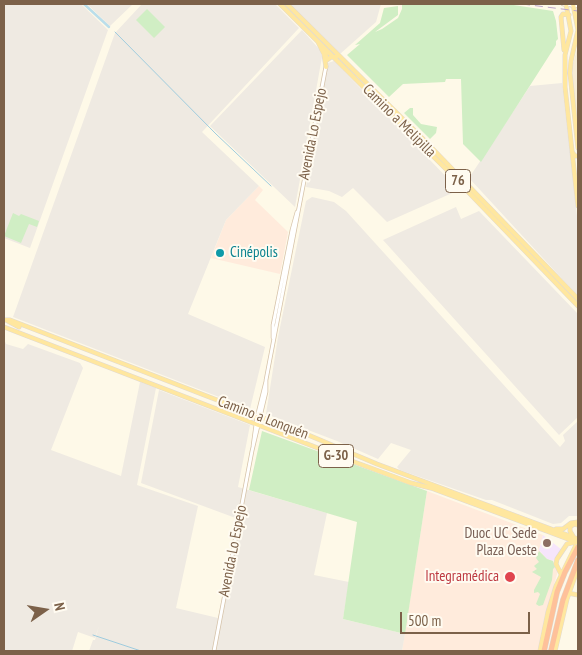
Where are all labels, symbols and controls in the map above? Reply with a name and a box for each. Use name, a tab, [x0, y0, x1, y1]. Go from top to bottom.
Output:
street label: Camino a Melipilla	[359, 81, 439, 161]
street label: Avenida Lo Espejo	[295, 86, 331, 182]
road number: 76	[446, 170, 470, 192]
place label: Cinépolis	[230, 244, 278, 262]
marker: Cinépolis	[214, 247, 226, 259]
street label: Camino a Lonquén	[215, 392, 311, 444]
road number: G-30	[318, 444, 354, 468]
street label: Avenida Lo Espejo	[215, 503, 251, 599]
place label: Duoc UC Sede Plaza Oeste	[464, 525, 537, 560]
marker: Duoc UC Sede Plaza Oeste	[541, 537, 553, 549]
place label: Integramédica	[425, 568, 499, 586]
marker: Integramédica	[503, 570, 517, 584]
north arrow	[20, 585, 70, 635]
text: N	[50, 601, 69, 612]
scale bar	[402, 602, 532, 634]
text: 500 m	[408, 611, 441, 630]

